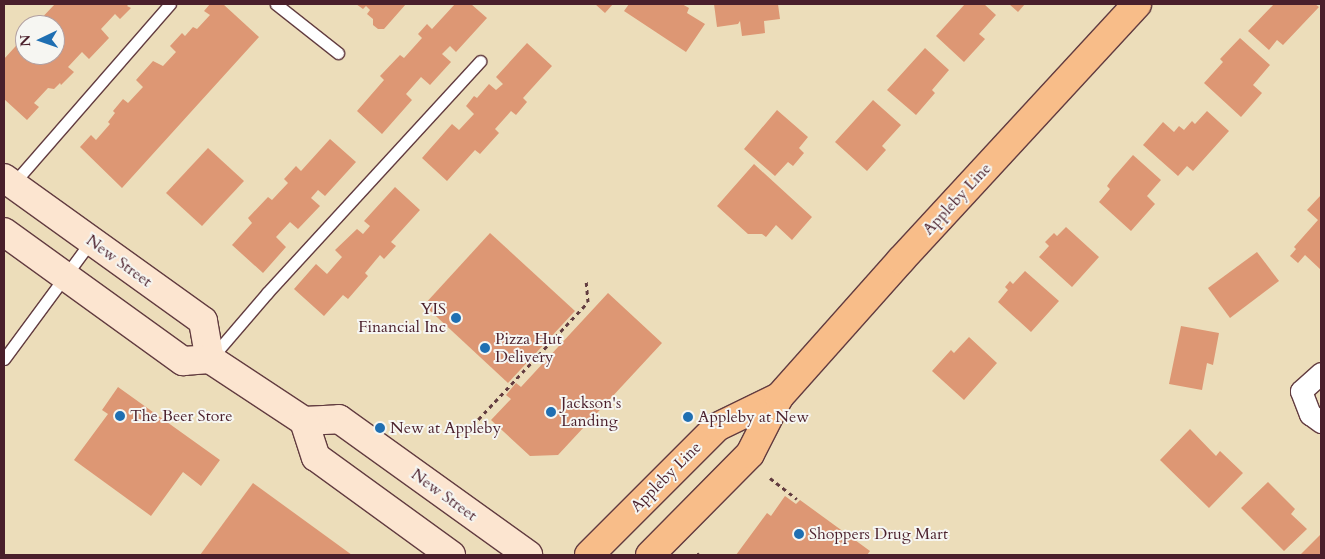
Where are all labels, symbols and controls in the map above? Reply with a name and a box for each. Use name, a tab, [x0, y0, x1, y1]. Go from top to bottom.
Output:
north arrow	[15, 15, 65, 65]
text: N	[16, 34, 35, 47]
street label: Appleby Line	[919, 159, 995, 239]
street label: New Street	[82, 231, 156, 291]
place label: YIS Financial Inc	[358, 299, 446, 337]
marker: YIS Financial Inc	[450, 312, 462, 324]
place label: Pizza Hut Delivery	[495, 329, 562, 367]
marker: Pizza Hut Delivery	[479, 342, 491, 354]
place label: Jackson's Landing	[561, 393, 621, 431]
place label: The Beer Store	[130, 406, 232, 426]
marker: Jackson's Landing	[545, 406, 557, 418]
place label: Appleby at New	[698, 407, 809, 427]
marker: The Beer Store	[114, 410, 126, 422]
marker: Appleby at New	[682, 411, 694, 423]
place label: New at Appleby	[390, 418, 501, 438]
marker: New at Appleby	[374, 422, 386, 434]
street label: Appleby Line	[627, 438, 705, 516]
street label: New Street	[407, 465, 481, 525]
place label: Shoppers Drug Mart	[809, 524, 948, 544]
marker: Shoppers Drug Mart	[793, 528, 805, 540]

